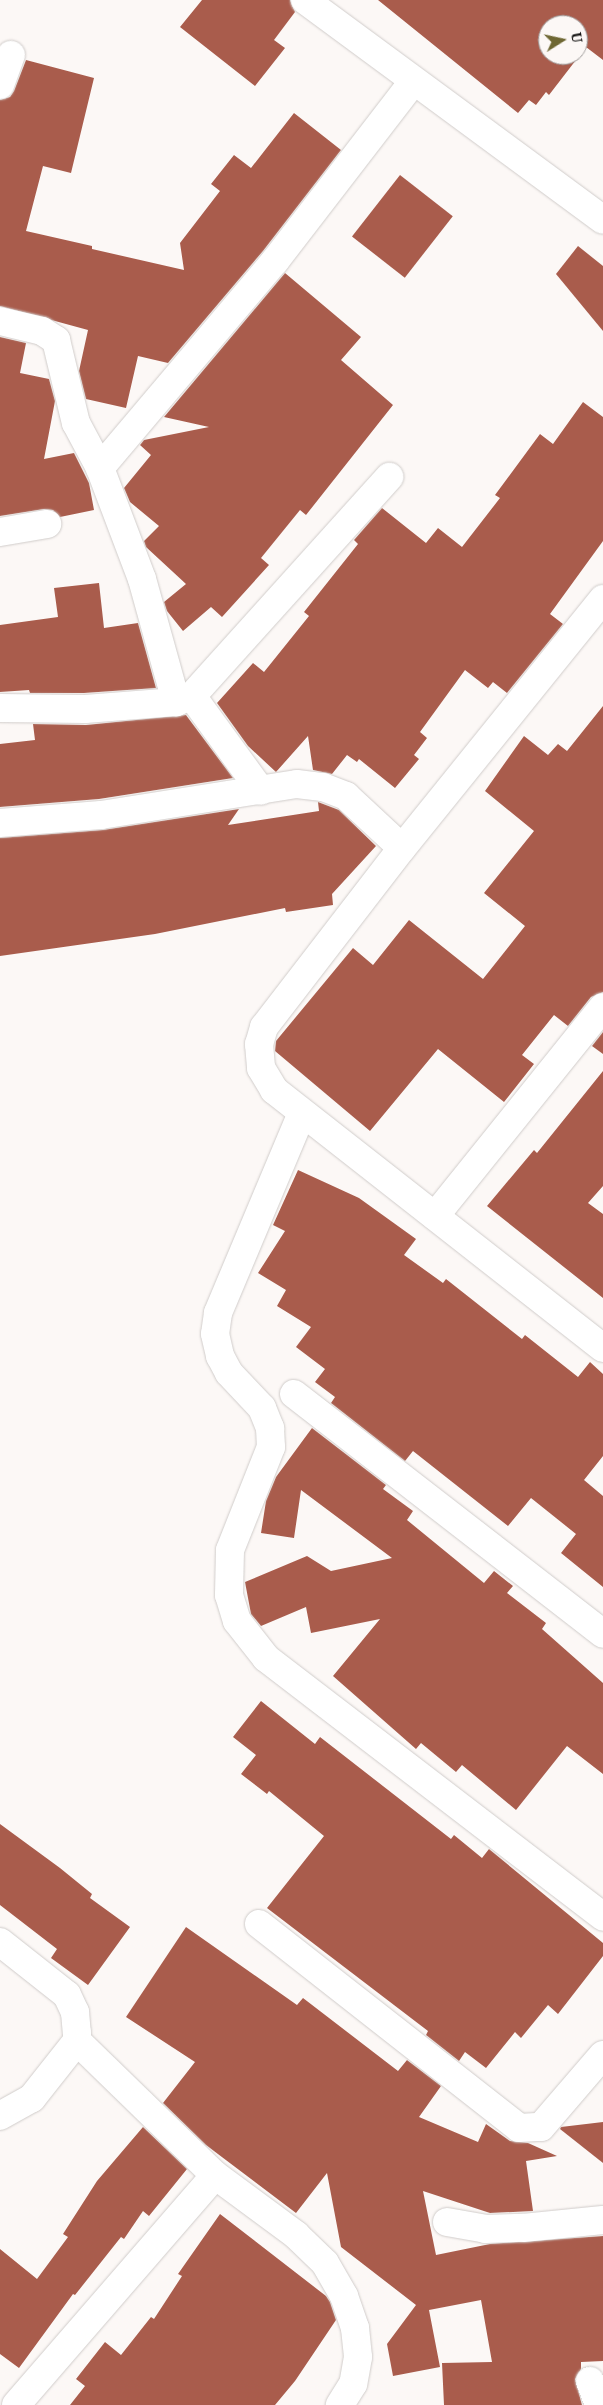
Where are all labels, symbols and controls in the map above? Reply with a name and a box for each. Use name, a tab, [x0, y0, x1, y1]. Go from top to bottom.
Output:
north arrow	[538, 15, 588, 65]
text: U	[567, 31, 588, 44]

